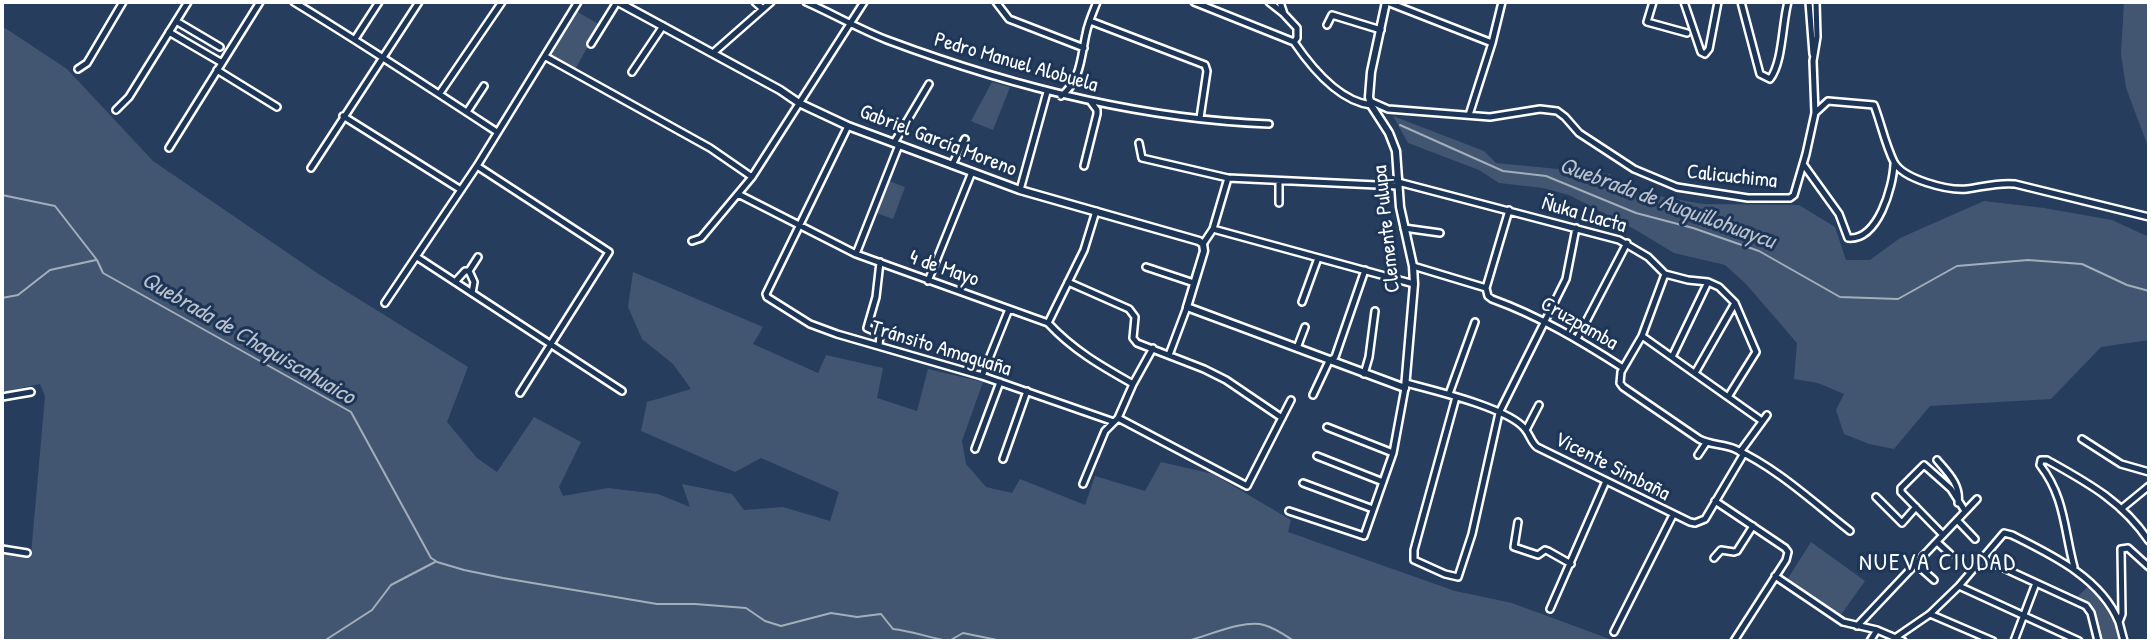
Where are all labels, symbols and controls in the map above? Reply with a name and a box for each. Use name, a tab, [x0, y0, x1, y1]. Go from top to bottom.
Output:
street label: Pedro Manuel Alobuela	[931, 28, 1101, 98]
street label: Gabriel García Moreno	[856, 99, 1020, 183]
water label: Quebrada de Auquillohuaycu	[1555, 152, 1779, 256]
street label: Calicuchima	[1686, 160, 1778, 194]
street label: Clemente Pulupa	[1368, 164, 1406, 294]
street label: Ñuka Llacta	[1539, 191, 1629, 239]
street label: 4 de Mayo	[906, 245, 982, 293]
water label: Quebrada de Chaquiscahuaico	[136, 267, 360, 411]
street label: Cruzpamba	[1536, 292, 1622, 356]
street label: Tránsito Amaguaña	[868, 316, 1014, 382]
street label: Vicente Simbaña	[1550, 427, 1674, 507]
district label: NUEVA CIUDAD	[1861, 550, 2015, 578]

